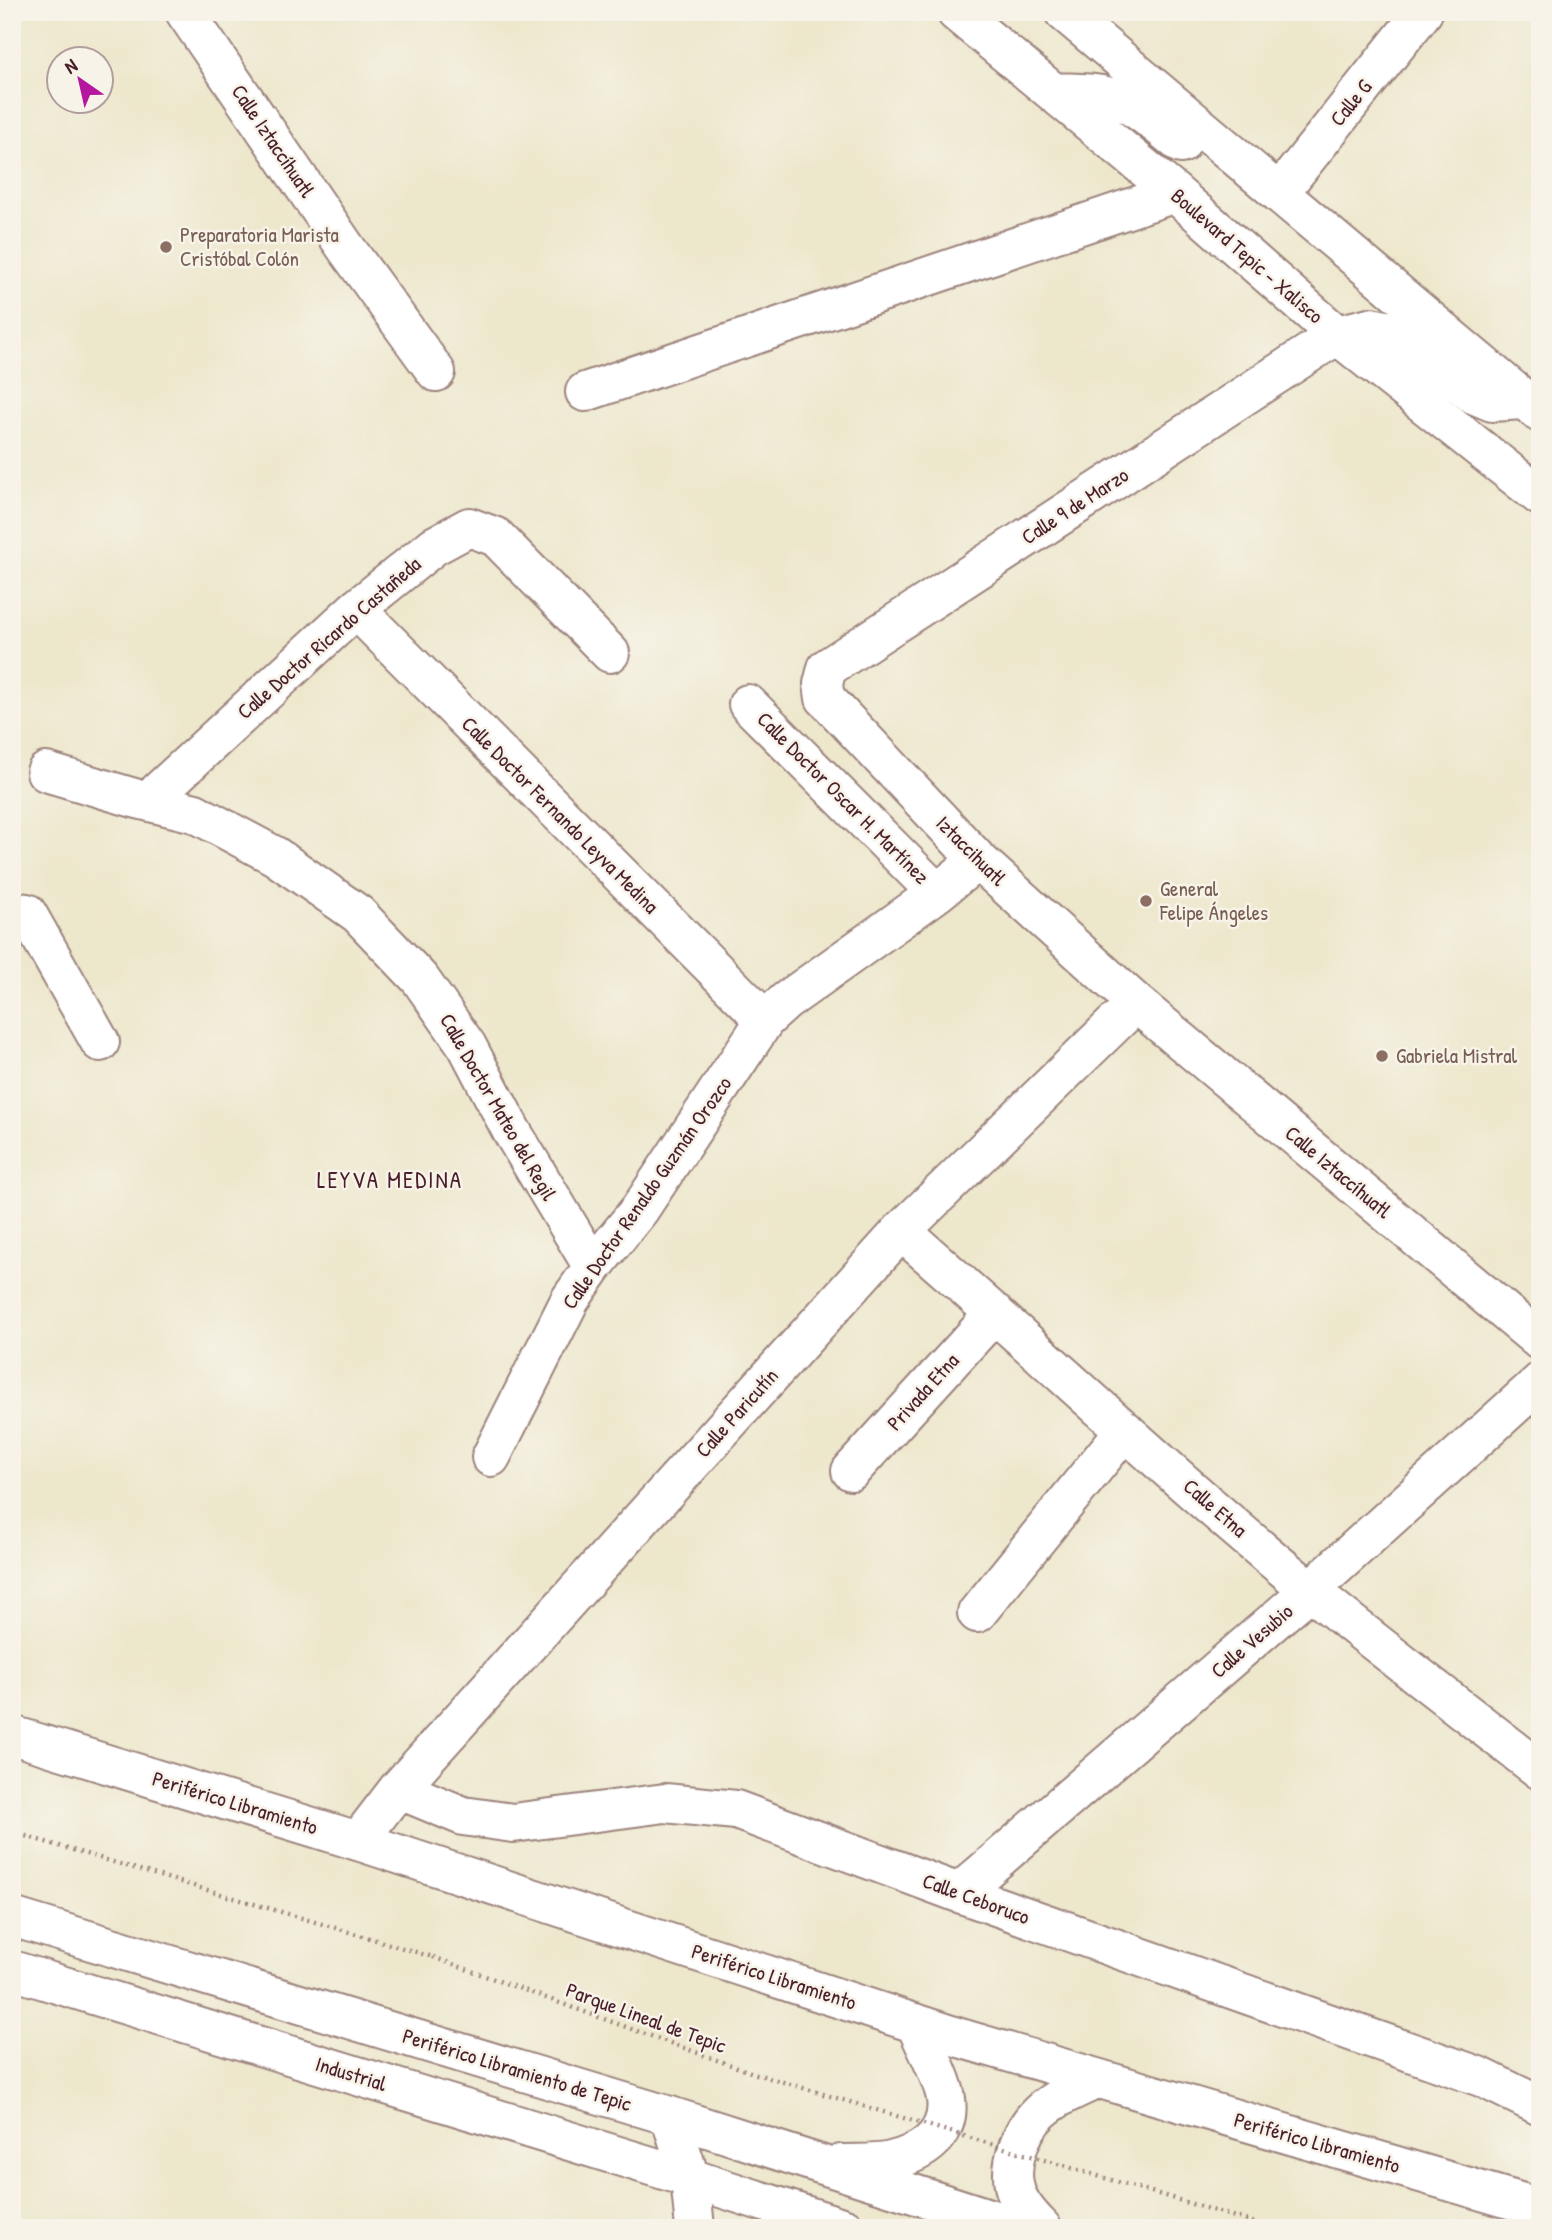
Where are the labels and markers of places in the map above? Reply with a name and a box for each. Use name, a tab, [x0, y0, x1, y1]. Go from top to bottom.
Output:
place label: Preparatoria Marista Cristóbal Colón	[180, 220, 339, 273]
marker: Preparatoria Marista Cristóbal Colón	[158, 239, 174, 255]
place label: General Felipe Ángeles	[1159, 874, 1268, 927]
marker: General Felipe Ángeles	[1138, 893, 1154, 909]
place label: Gabriela Mistral	[1396, 1041, 1518, 1070]
marker: Gabriela Mistral	[1374, 1048, 1390, 1064]

